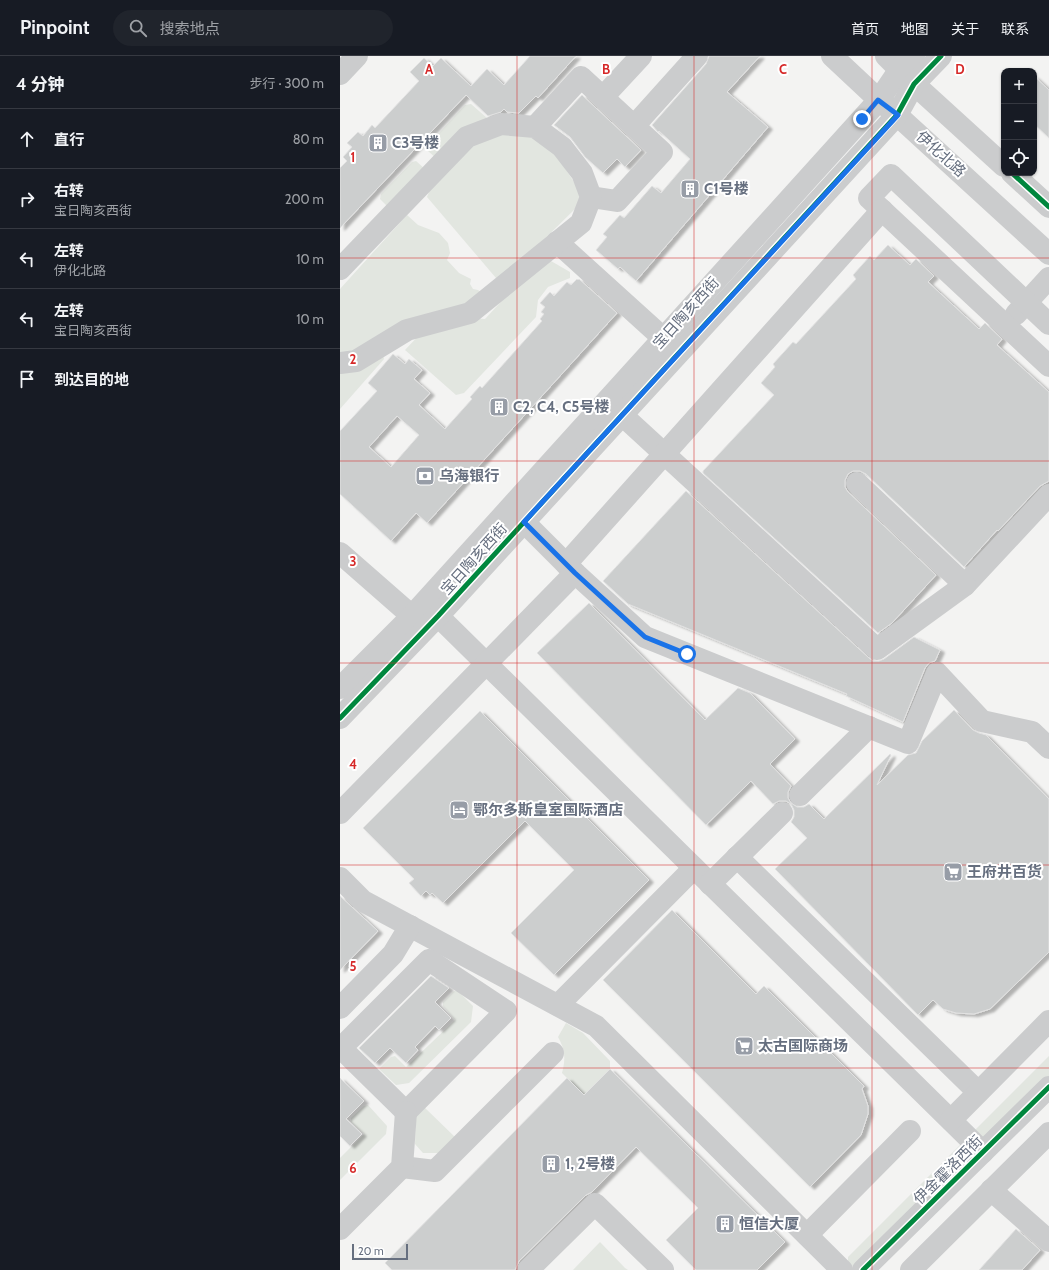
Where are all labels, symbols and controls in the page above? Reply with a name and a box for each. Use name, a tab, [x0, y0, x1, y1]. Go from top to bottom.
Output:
search box	[113, 10, 393, 46]
text: Pinpoint	[20, 16, 89, 39]
icon: search	[127, 17, 149, 39]
text: 搜索地点	[159, 20, 219, 38]
text: 首页	[851, 20, 879, 38]
text: 地图	[901, 20, 929, 38]
text: 关于	[951, 20, 979, 38]
text: 联系	[1001, 20, 1029, 38]
text: A	[425, 61, 434, 77]
text: B	[602, 61, 610, 77]
text: C	[779, 61, 787, 77]
text: D	[955, 61, 965, 77]
map controls	[1001, 68, 1037, 176]
button: +	[1001, 68, 1037, 104]
text: 4 分钟	[16, 74, 64, 94]
text: 步行 · 300 m	[250, 75, 324, 91]
button: −	[1001, 104, 1037, 140]
route end	[853, 110, 871, 128]
street label: 伊化北路	[913, 127, 969, 181]
icon: ahead	[16, 128, 38, 150]
text: 直行	[54, 131, 84, 149]
text: 80 m	[293, 131, 324, 147]
building icon: C3号楼	[367, 132, 389, 154]
place label: C3号楼	[392, 134, 439, 152]
button: locate	[1001, 140, 1037, 176]
text: 1	[351, 149, 355, 165]
building icon: C1号楼	[679, 178, 701, 200]
place label: C1号楼	[704, 180, 749, 198]
text: 右转	[54, 182, 84, 200]
icon: right	[16, 188, 38, 210]
text: 200 m	[285, 191, 324, 207]
text: 宝日陶亥西街	[54, 202, 132, 218]
text: 左转	[54, 242, 84, 260]
icon: left	[16, 248, 38, 270]
text: 10 m	[296, 251, 324, 267]
text: 伊化北路	[54, 262, 106, 278]
street label: 宝日陶亥西街	[649, 274, 723, 352]
text: 左转	[54, 302, 84, 320]
icon: left	[16, 308, 38, 330]
text: 10 m	[296, 311, 324, 327]
text: 宝日陶亥西街	[54, 322, 132, 338]
text: 2	[350, 351, 357, 367]
icon: arrive	[16, 368, 38, 390]
text: 到达目的地	[54, 371, 129, 389]
building icon: C2, C4, C5号楼	[488, 396, 510, 418]
place label: C2, C4, C5号楼	[513, 398, 609, 416]
bank icon: 乌海银行	[414, 465, 436, 487]
place label: 乌海银行	[439, 467, 499, 485]
street label: 宝日陶亥西街	[437, 520, 511, 598]
text: 3	[349, 553, 357, 569]
route start	[678, 645, 696, 663]
text: 4	[349, 756, 357, 772]
hotel icon: 鄂尔多斯皇室国际酒店	[448, 799, 470, 821]
place label: 鄂尔多斯皇室国际酒店	[473, 801, 623, 819]
supermarket icon: 王府井百货	[942, 861, 964, 883]
place label: 王府井百货	[967, 863, 1042, 881]
text: 5	[350, 958, 357, 974]
supermarket icon: 太古国际商场	[733, 1035, 755, 1057]
place label: 太古国际商场	[758, 1037, 848, 1055]
street label: 伊金霍洛西街	[910, 1132, 986, 1208]
building icon: 1, 2号楼	[540, 1153, 562, 1175]
place label: 1, 2号楼	[565, 1155, 615, 1173]
text: 6	[349, 1160, 357, 1176]
building icon: 恒信大厦	[714, 1213, 736, 1235]
place label: 恒信大厦	[739, 1215, 799, 1233]
scale bar	[352, 1242, 408, 1261]
text: 20 m	[358, 1244, 384, 1258]

